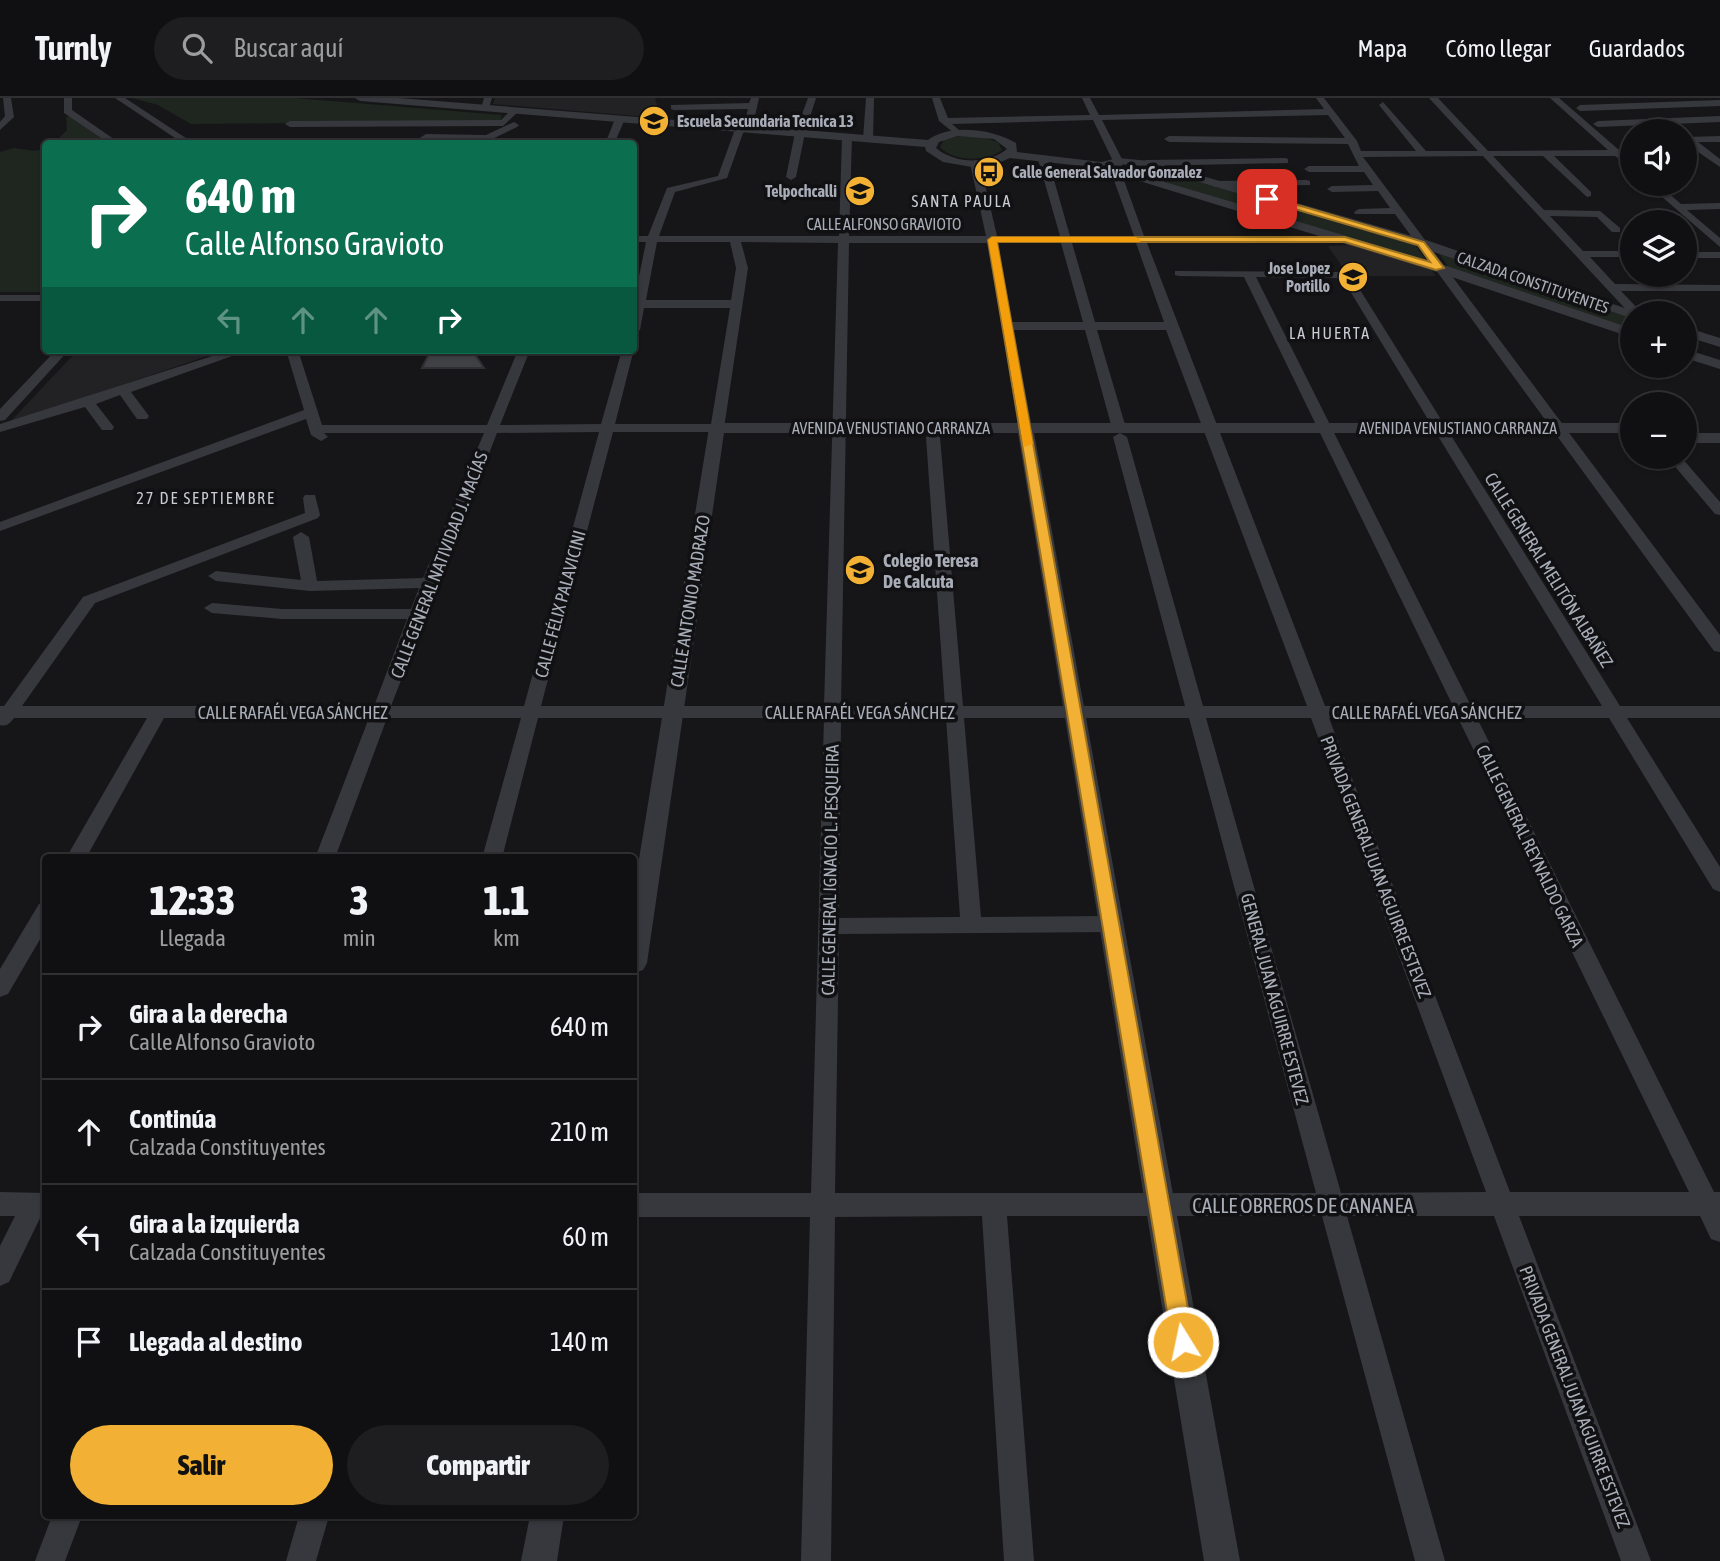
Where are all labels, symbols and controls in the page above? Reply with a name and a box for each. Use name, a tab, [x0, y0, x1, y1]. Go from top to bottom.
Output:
search box	[154, 17, 644, 80]
text: Turnly	[35, 29, 112, 67]
icon: search	[178, 29, 216, 67]
text: Buscar aquí	[234, 33, 344, 63]
text: Mapa	[1358, 35, 1407, 62]
text: Cómo llegar	[1445, 35, 1551, 62]
text: Guardados	[1589, 35, 1685, 62]
school or university icon: Escuela Secundaria Tecnica 13	[637, 104, 671, 138]
place label: Escuela Secundaria Tecnica 13	[677, 112, 854, 130]
map controls	[1620, 119, 1697, 469]
button: sound	[1620, 119, 1697, 196]
bus stop icon: Calle General Salvador Gonzalez	[972, 155, 1006, 189]
place label: Calle General Salvador Gonzalez	[1012, 163, 1202, 181]
text: 640 m	[185, 167, 296, 223]
icon: right	[70, 168, 161, 259]
pin	[1237, 169, 1297, 229]
school or university icon: Telpochcalli	[843, 174, 877, 208]
icon: arrive	[1248, 180, 1286, 218]
place label: Telpochcalli	[765, 182, 837, 200]
district label: SANTA PAULA	[912, 192, 1012, 210]
button: layers	[1620, 210, 1697, 287]
street label: CALLE ALFONSO GRAVIOTO	[807, 215, 961, 233]
text: Calle Alfonso Gravioto	[185, 225, 444, 262]
street label: CALZADA CONSTITUYENTES	[1455, 248, 1611, 317]
place label: Jose Lopez Portillo	[1267, 259, 1330, 295]
school or university icon: Jose Lopez Portillo	[1336, 260, 1370, 294]
icon: left	[211, 301, 249, 339]
icon: ahead	[284, 301, 322, 339]
icon: ahead	[357, 301, 395, 339]
icon: right	[430, 301, 468, 339]
button: +	[1620, 301, 1697, 378]
district label: LA HUERTA	[1289, 324, 1371, 342]
button: −	[1620, 392, 1697, 469]
street label: AVENIDA VENUSTIANO CARRANZA	[792, 419, 990, 437]
street label: AVENIDA VENUSTIANO CARRANZA	[1359, 419, 1557, 437]
street label: CALLE GENERAL NATIVIDAD J. MACÍAS	[386, 448, 492, 681]
street label: CALLE GENERAL MELITÓN ALBAÑEZ	[1480, 469, 1618, 671]
district label: 27 DE SEPTIEMBRE	[136, 489, 276, 507]
street label: CALLE ANTONIO MADRAZO	[666, 513, 714, 689]
street label: CALLE FÉLIX PALAVICINI	[530, 528, 590, 680]
place label: Colegio Teresa De Calcuta	[883, 550, 978, 592]
school or university icon: Colegio Teresa De Calcuta	[843, 553, 877, 587]
street label: CALLE RAFAÉL VEGA SÁNCHEZ	[198, 702, 388, 723]
street label: CALLE RAFAÉL VEGA SÁNCHEZ	[765, 702, 955, 723]
street label: CALLE RAFAÉL VEGA SÁNCHEZ	[1332, 702, 1522, 723]
street label: PRIVADA GENERAL JUAN AGUIRRE ESTEVEZ	[1316, 733, 1436, 1001]
street label: CALLE GENERAL REYNALDO GARZA	[1472, 742, 1588, 951]
street label: CALLE GENERAL IGNACIO L. PESQUEIRA	[817, 744, 843, 996]
text: 12:33	[149, 876, 236, 924]
text: 3	[349, 876, 369, 924]
text: 1.1	[483, 876, 530, 924]
street label: GENERAL JUAN AGUIRRE ESTEVEZ	[1237, 891, 1313, 1107]
text: Llegada	[159, 925, 226, 951]
text: min	[343, 925, 376, 951]
text: km	[493, 925, 520, 951]
text: Gira a la derecha	[129, 999, 288, 1029]
icon: right	[70, 1008, 108, 1046]
text: 640 m	[550, 1012, 609, 1042]
text: Calle Alfonso Gravioto	[129, 1029, 315, 1055]
text: Continúa	[129, 1104, 216, 1134]
icon: ahead	[70, 1113, 108, 1151]
text: 210 m	[550, 1117, 609, 1147]
text: Calzada Constituyentes	[129, 1134, 326, 1160]
street label: CALLE OBREROS DE CANANEA	[1192, 1193, 1414, 1217]
text: Gira a la izquierda	[129, 1209, 300, 1239]
icon: left	[70, 1218, 108, 1256]
text: 60 m	[562, 1222, 609, 1252]
text: Calzada Constituyentes	[129, 1239, 326, 1265]
street label: PRIVADA GENERAL JUAN AGUIRRE ESTEVEZ	[1515, 1263, 1635, 1531]
position arrow	[1146, 1305, 1220, 1379]
icon: arrive	[70, 1323, 108, 1361]
text: Llegada al destino	[129, 1327, 302, 1357]
text: 140 m	[550, 1327, 609, 1357]
button: Salir	[70, 1425, 333, 1505]
button: Compartir	[347, 1425, 609, 1505]

